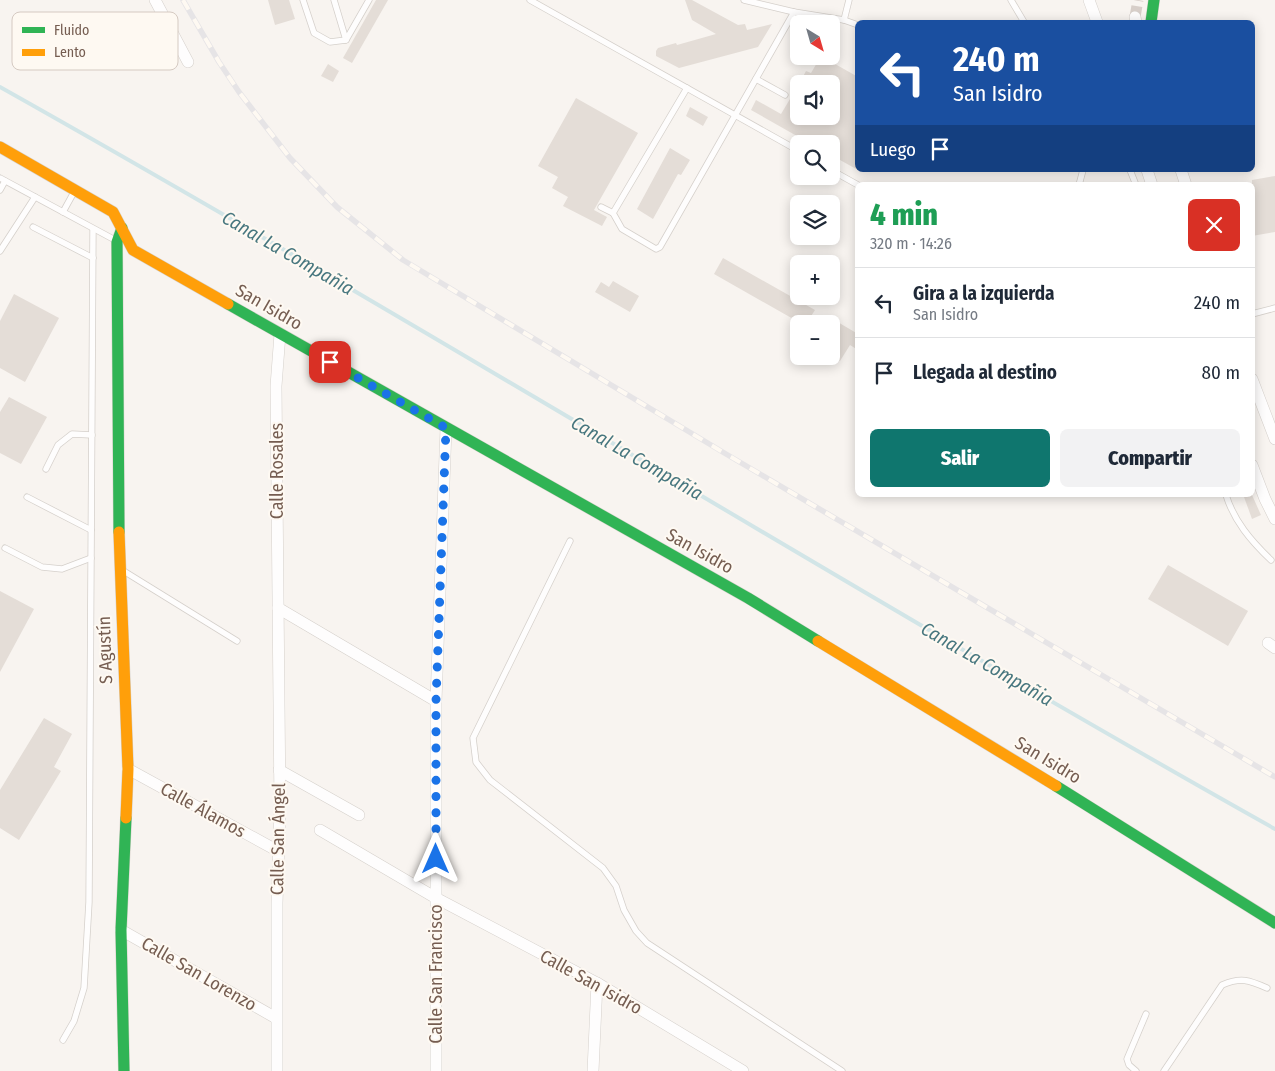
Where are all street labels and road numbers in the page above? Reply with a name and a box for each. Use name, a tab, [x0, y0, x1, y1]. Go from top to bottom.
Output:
street label: San Isidro	[232, 279, 306, 335]
street label: Calle Rosales	[266, 422, 288, 519]
street label: San Isidro	[663, 524, 737, 578]
street label: S Agustín	[93, 616, 117, 684]
street label: San Isidro	[1011, 732, 1085, 788]
street label: Calle Álamos	[157, 777, 250, 843]
street label: Calle San Ángel	[265, 782, 290, 895]
street label: Calle San Francisco	[425, 904, 447, 1044]
street label: Calle San Lorenzo	[138, 932, 260, 1016]
street label: Calle San Isidro	[536, 945, 646, 1019]

